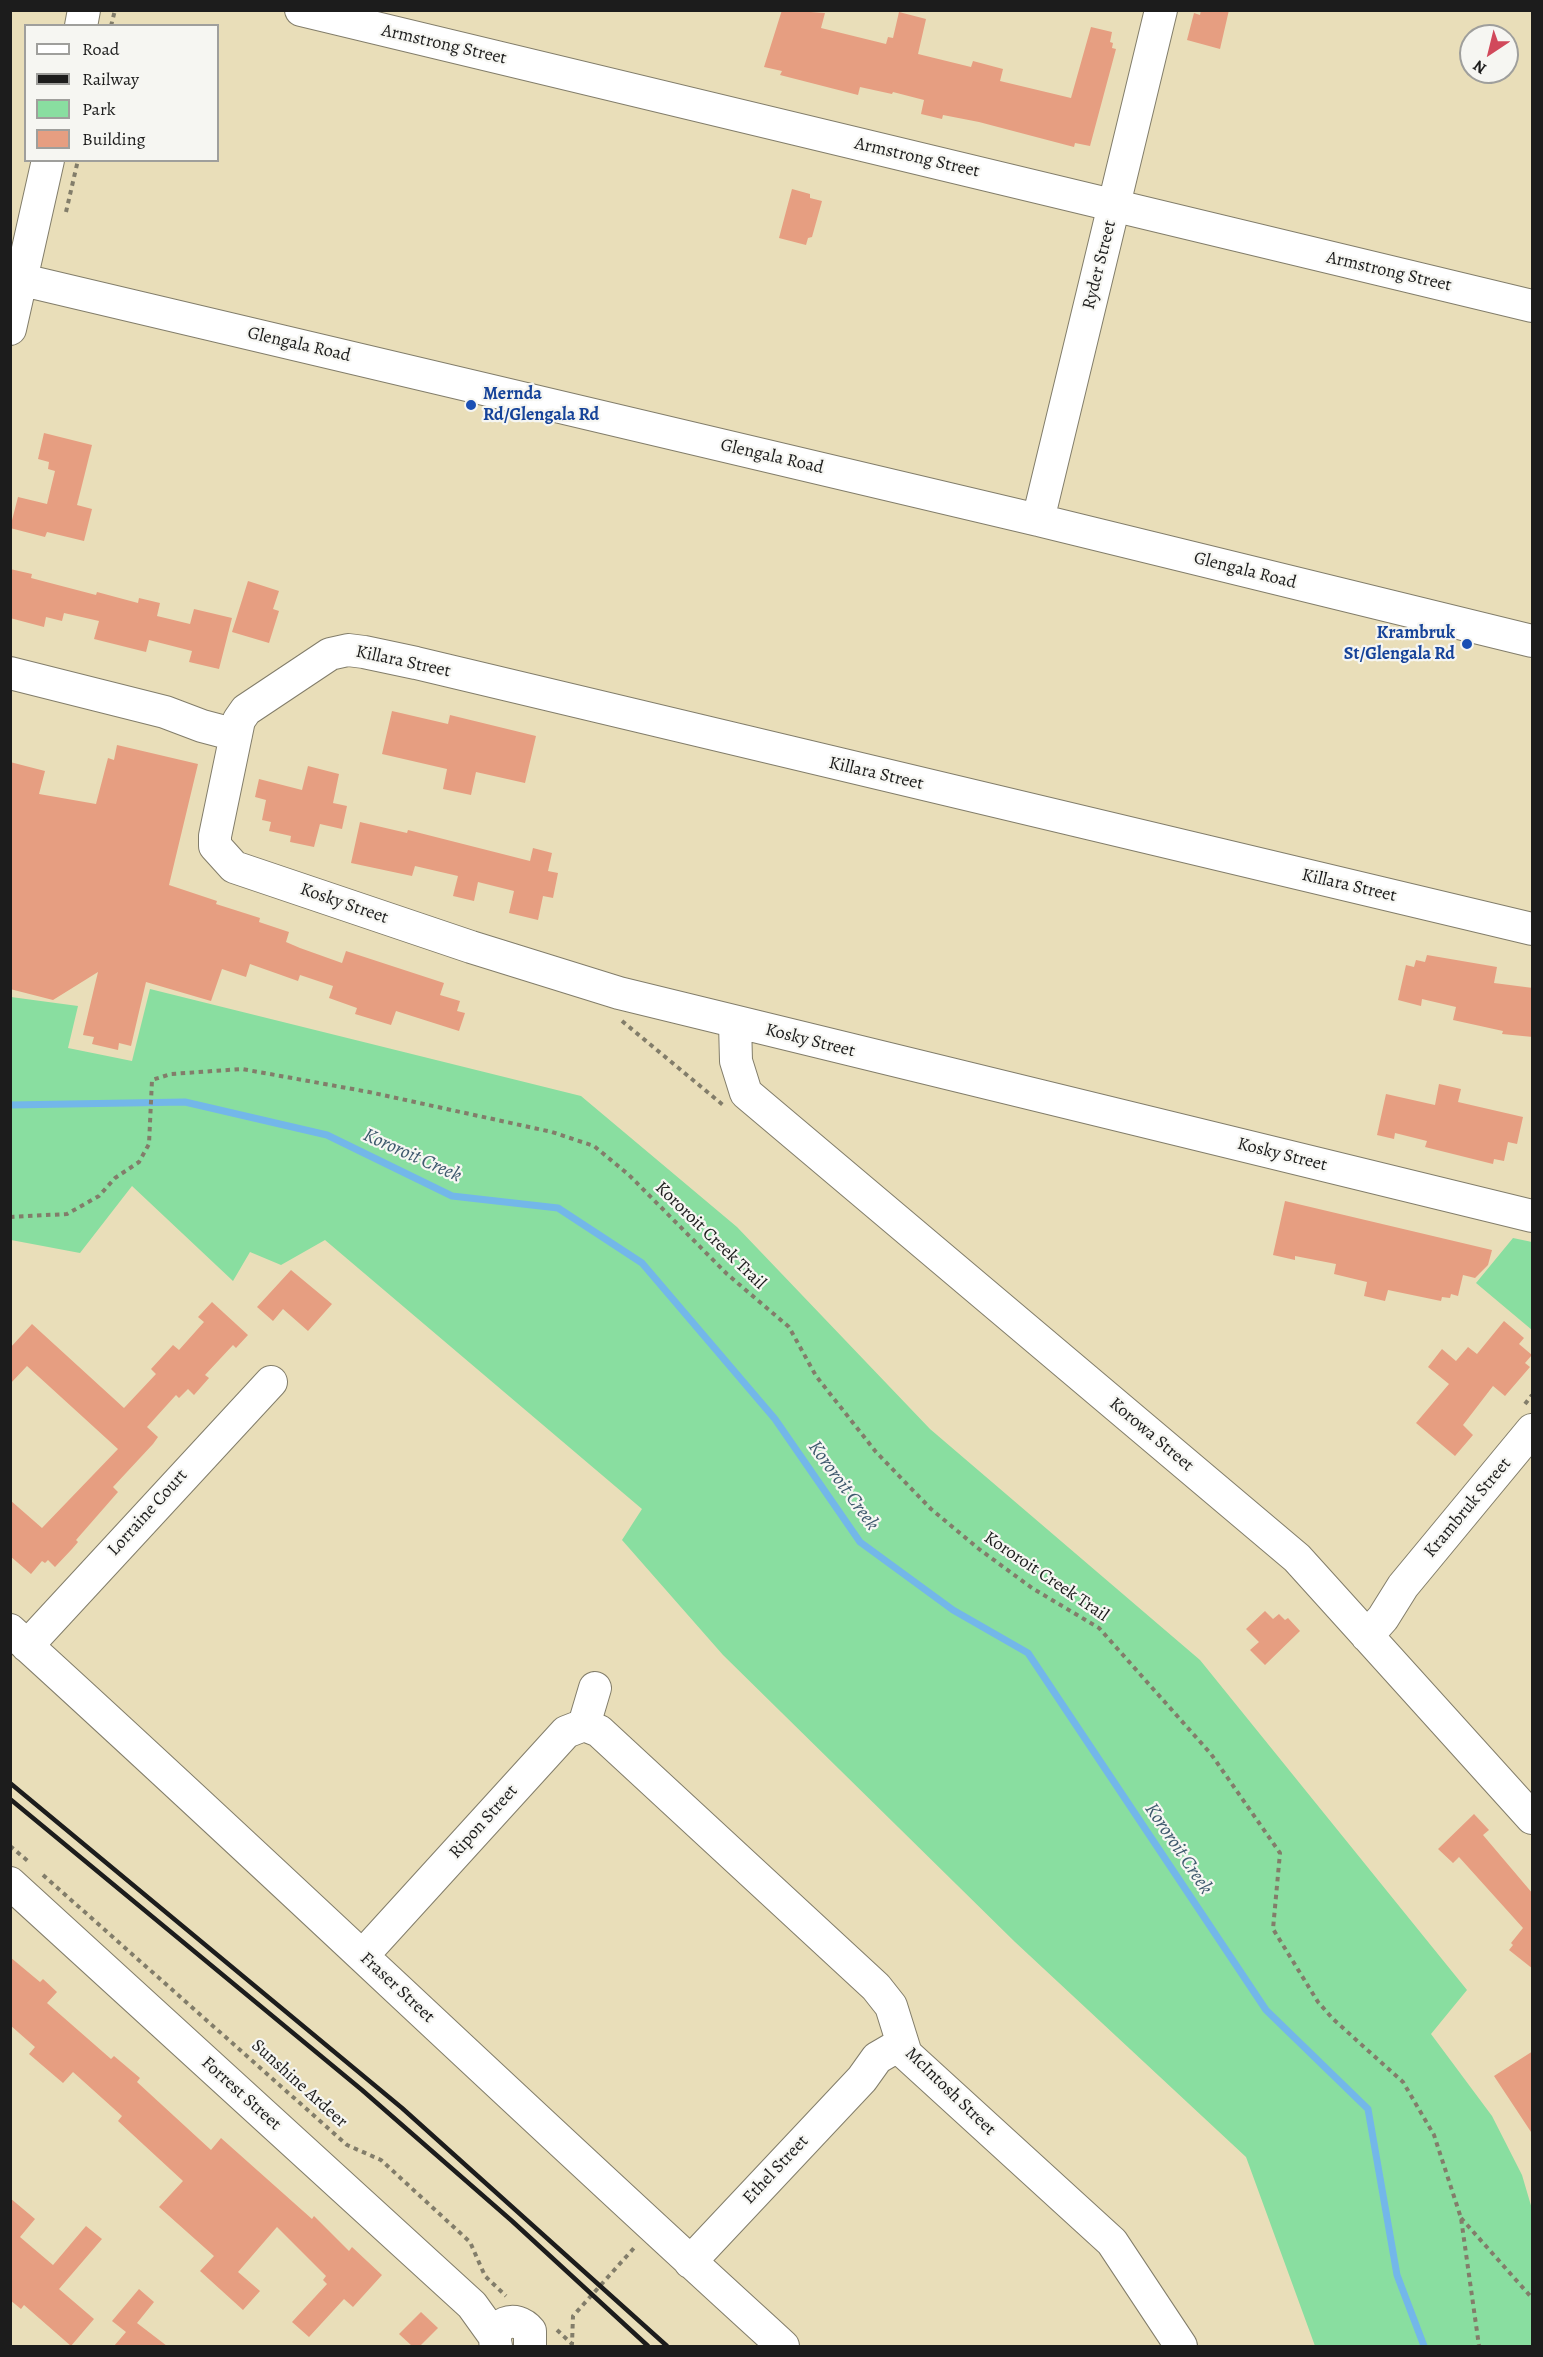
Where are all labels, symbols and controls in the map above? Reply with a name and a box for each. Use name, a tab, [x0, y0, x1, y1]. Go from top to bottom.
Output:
street label: Armstrong Street	[379, 20, 509, 70]
legend	[24, 24, 219, 162]
north arrow	[1459, 24, 1519, 84]
text: Road	[82, 37, 119, 61]
text: N	[1469, 55, 1491, 79]
text: Railway	[82, 67, 139, 91]
text: Park	[82, 97, 116, 121]
text: Building	[82, 127, 146, 151]
street label: Armstrong Street	[852, 133, 982, 183]
street label: Ryder Street	[1079, 218, 1121, 312]
street label: Armstrong Street	[1324, 247, 1454, 297]
street label: Glengala Road	[245, 323, 353, 367]
place label: Mernda Rd/Glengala Rd	[483, 384, 599, 426]
marker: Mernda Rd/Glengala Rd	[464, 398, 478, 412]
street label: Glengala Road	[718, 435, 826, 479]
street label: Glengala Road	[1191, 548, 1299, 594]
place label: Krambruk St/Glengala Rd	[1344, 623, 1455, 666]
marker: Krambruk St/Glengala Rd	[1460, 637, 1474, 651]
street label: Killara Street	[354, 641, 452, 683]
street label: Killara Street	[827, 753, 925, 795]
street label: Killara Street	[1300, 865, 1398, 907]
street label: Kosky Street	[297, 879, 391, 929]
street label: Kosky Street	[763, 1019, 857, 1063]
water label: Kororoit Creek	[359, 1124, 465, 1188]
street label: Kosky Street	[1235, 1133, 1329, 1177]
street label: Kororoit Creek Trail	[650, 1178, 770, 1294]
street label: Korowa Street	[1104, 1393, 1198, 1477]
water label: Kororoit Creek	[802, 1436, 884, 1536]
street label: Krambruk Street	[1420, 1454, 1516, 1562]
street label: Lorraine Court	[103, 1465, 193, 1561]
street label: Kororoit Creek Trail	[980, 1527, 1112, 1627]
street label: Ripon Street	[445, 1781, 523, 1863]
water label: Kororoit Creek	[1139, 1799, 1217, 1899]
street label: Fraser Street	[355, 1948, 439, 2028]
street label: Sunshine Ardeer	[246, 2035, 352, 2133]
street label: McIntosh Street	[900, 2043, 1000, 2141]
street label: Forrest Street	[197, 2053, 285, 2135]
street label: Ethel Street	[739, 2131, 813, 2209]

